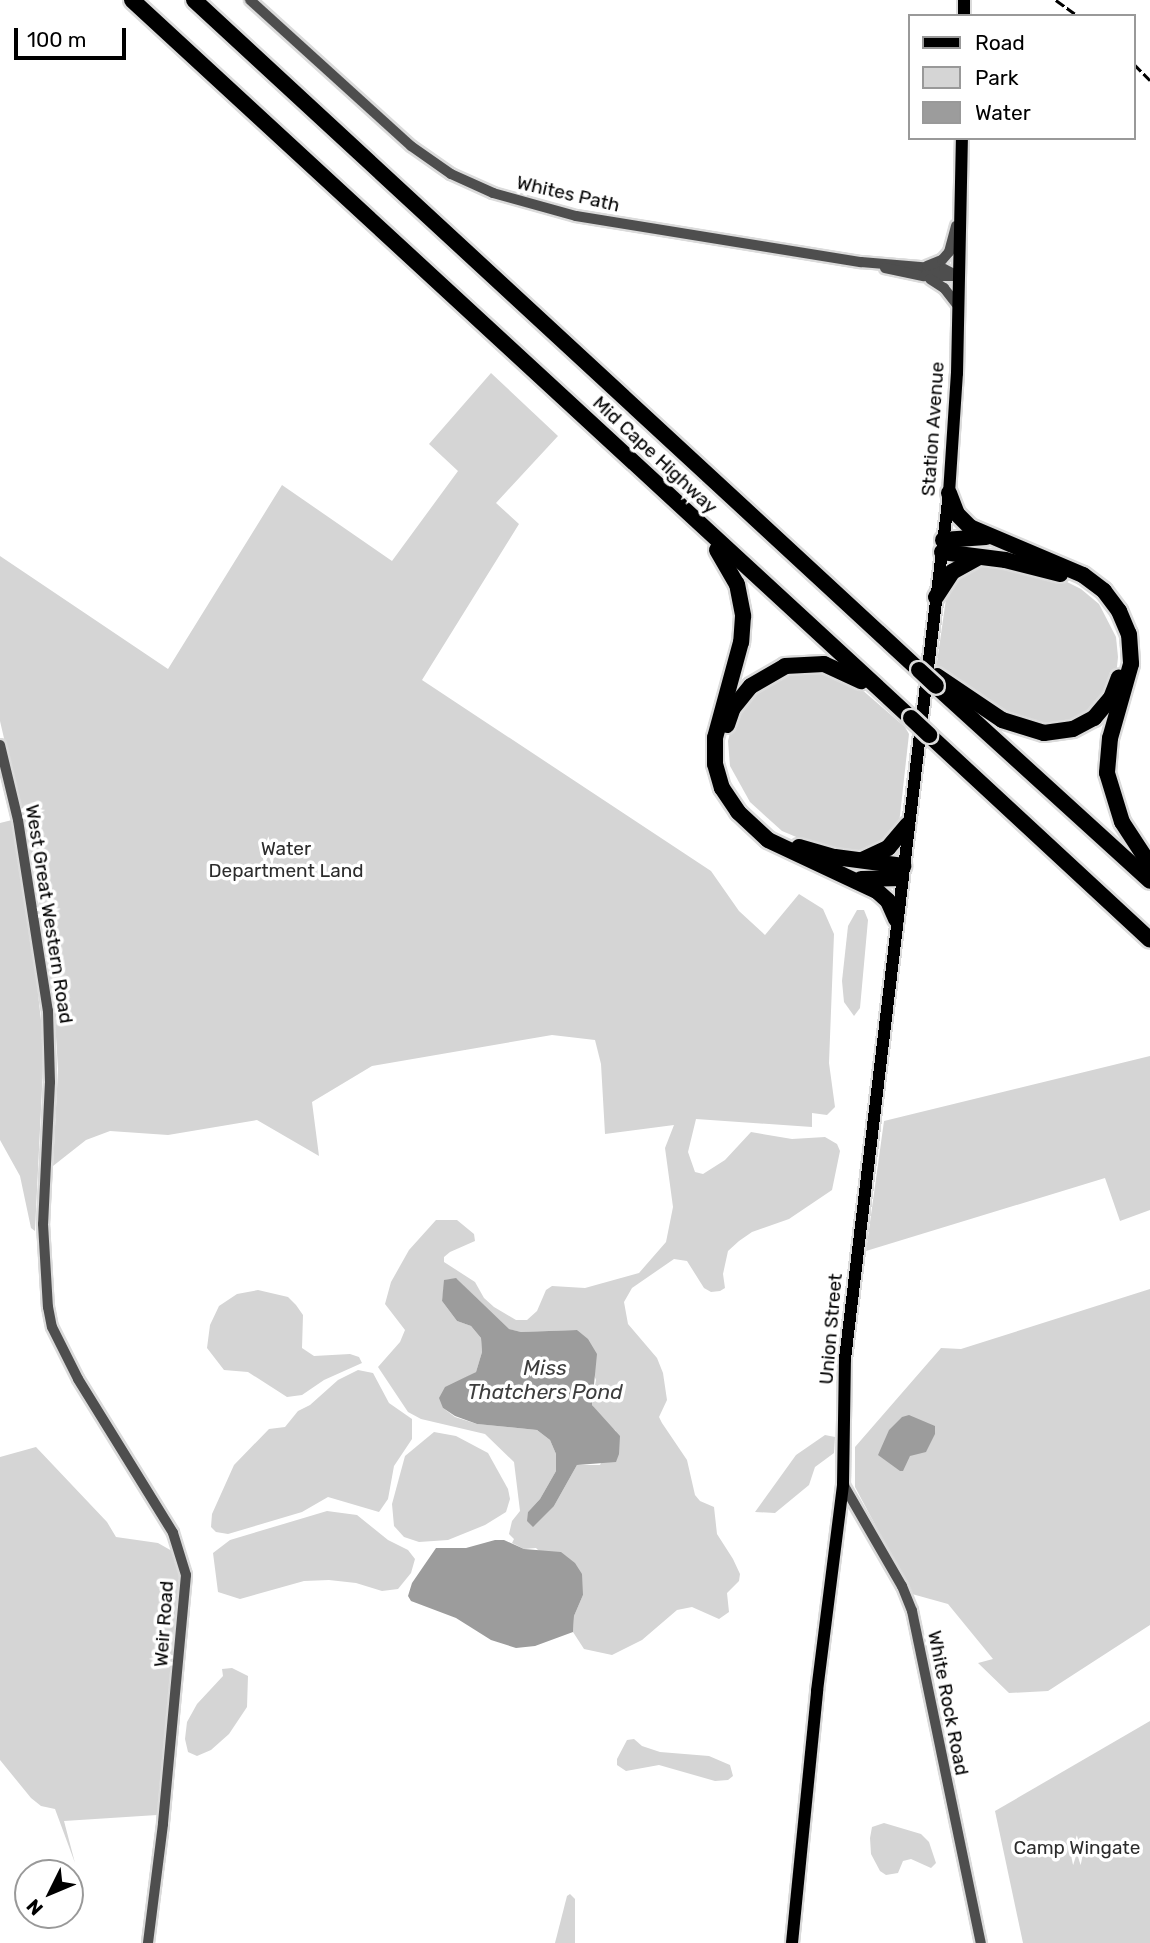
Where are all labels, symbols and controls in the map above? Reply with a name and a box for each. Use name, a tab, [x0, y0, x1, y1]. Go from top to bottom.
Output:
scale bar	[18, 14, 130, 58]
legend	[908, 14, 1136, 140]
text: 100 m	[27, 27, 86, 52]
text: Road	[975, 30, 1025, 55]
text: Park	[975, 65, 1019, 90]
text: Water	[975, 100, 1031, 125]
street label: Whites Path	[514, 171, 622, 217]
street label: Station Avenue	[917, 361, 949, 497]
street label: Mid Cape Highway	[588, 391, 722, 519]
street label: West Great Western Road	[20, 803, 78, 1025]
park label: Water Department Land	[208, 838, 364, 882]
street label: Union Street	[815, 1273, 847, 1385]
water label: Miss Thatchers Pond	[467, 1355, 623, 1405]
street label: Weir Road	[150, 1580, 178, 1668]
street label: White Rock Road	[923, 1629, 973, 1777]
park label: Camp Wingate	[1013, 1837, 1141, 1859]
north arrow	[14, 1859, 84, 1929]
text: N	[22, 1894, 48, 1920]

